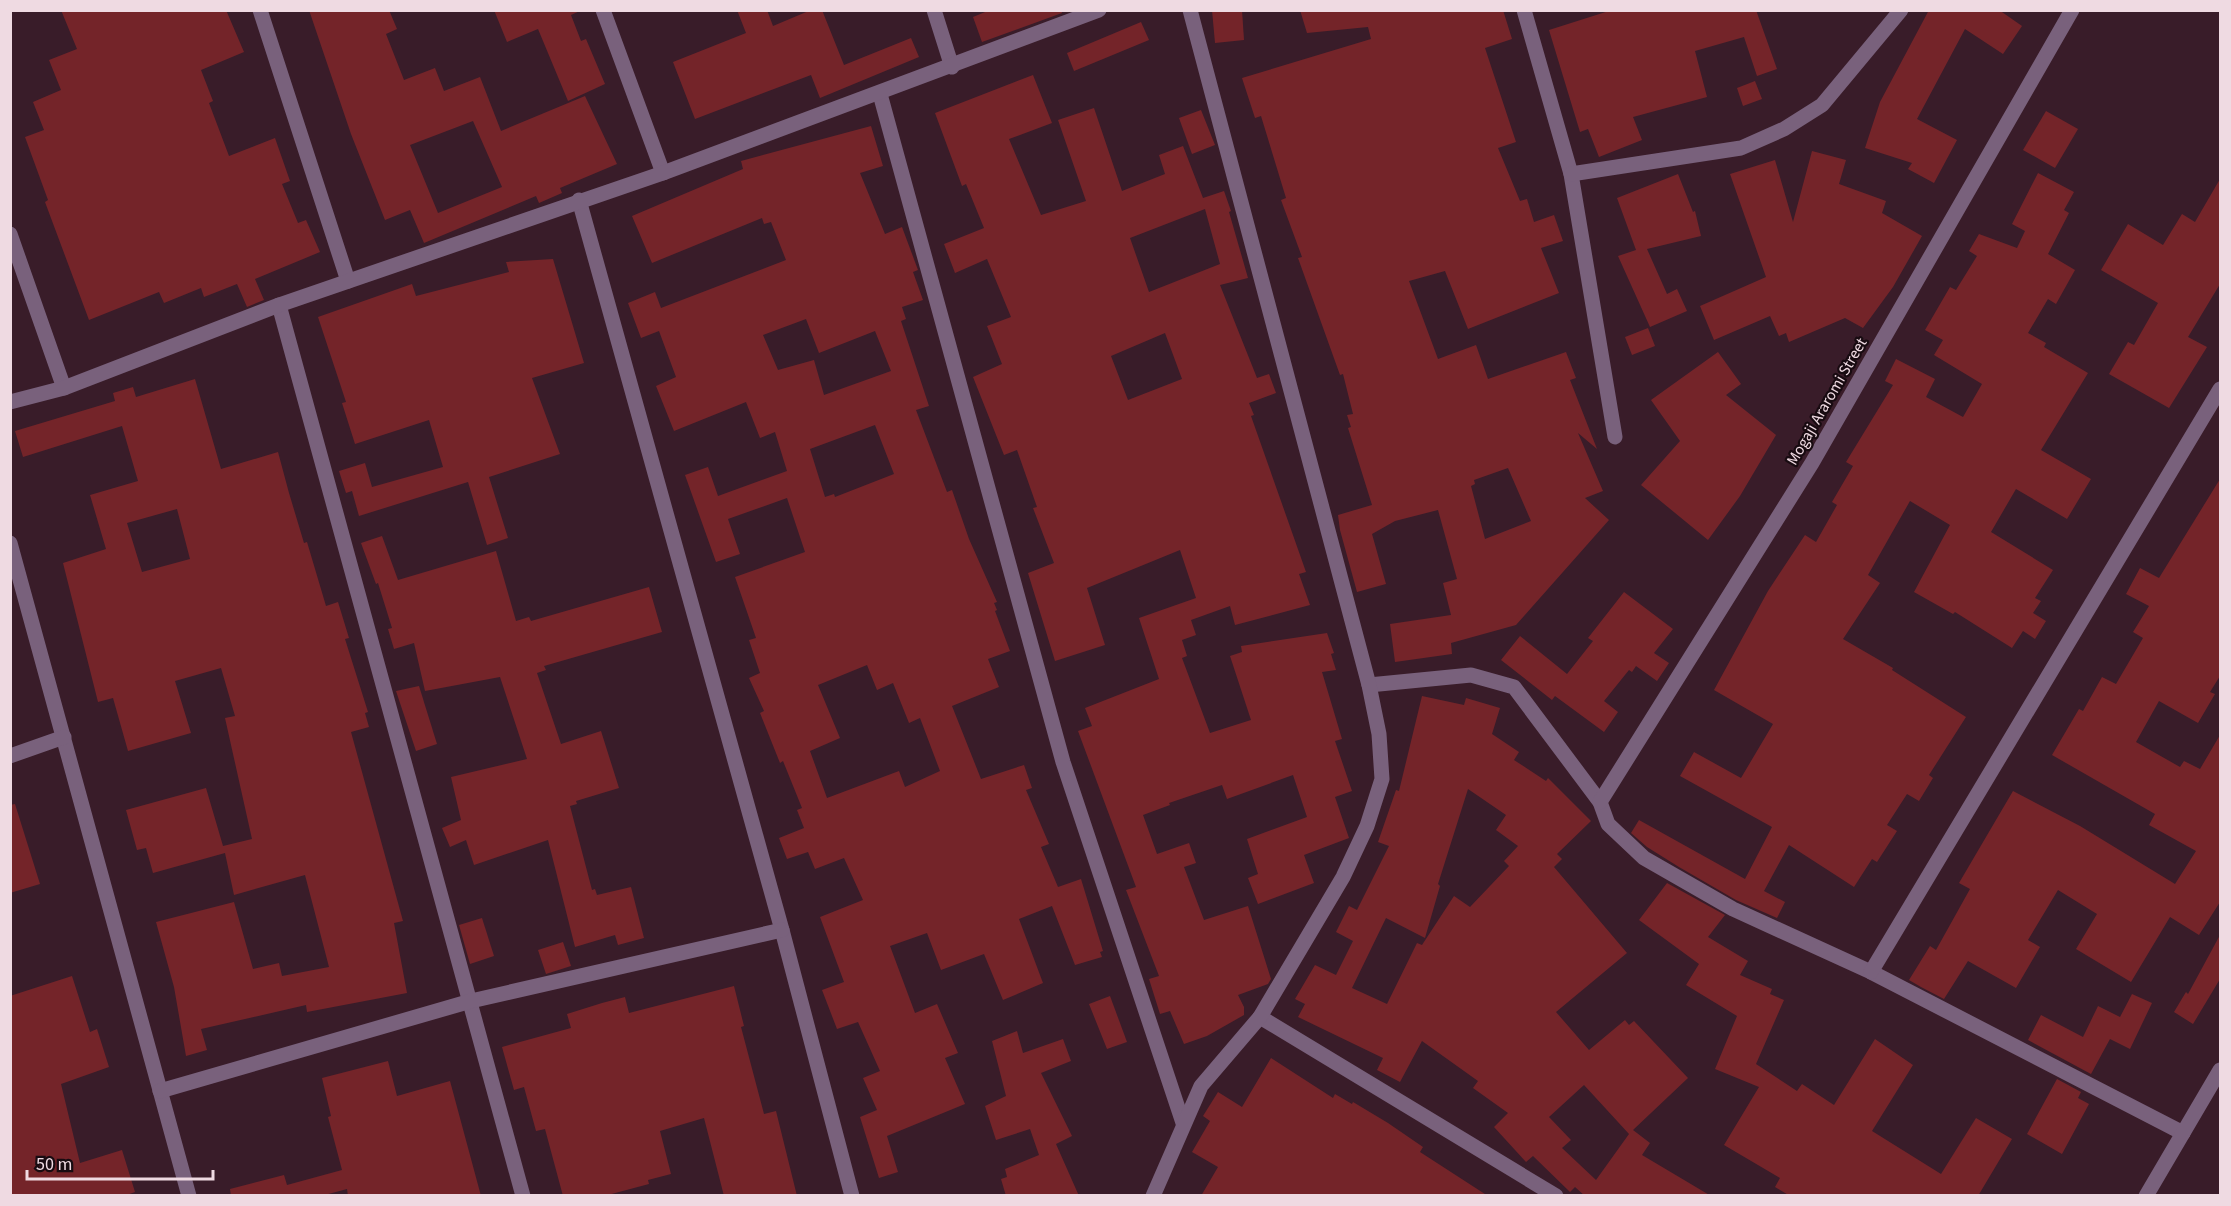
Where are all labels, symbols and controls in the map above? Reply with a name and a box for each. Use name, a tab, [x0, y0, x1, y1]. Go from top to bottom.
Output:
street label: Mogaji Araromi Street	[1781, 333, 1873, 469]
scale bar	[27, 1143, 213, 1181]
text: 50 m	[36, 1152, 72, 1177]

